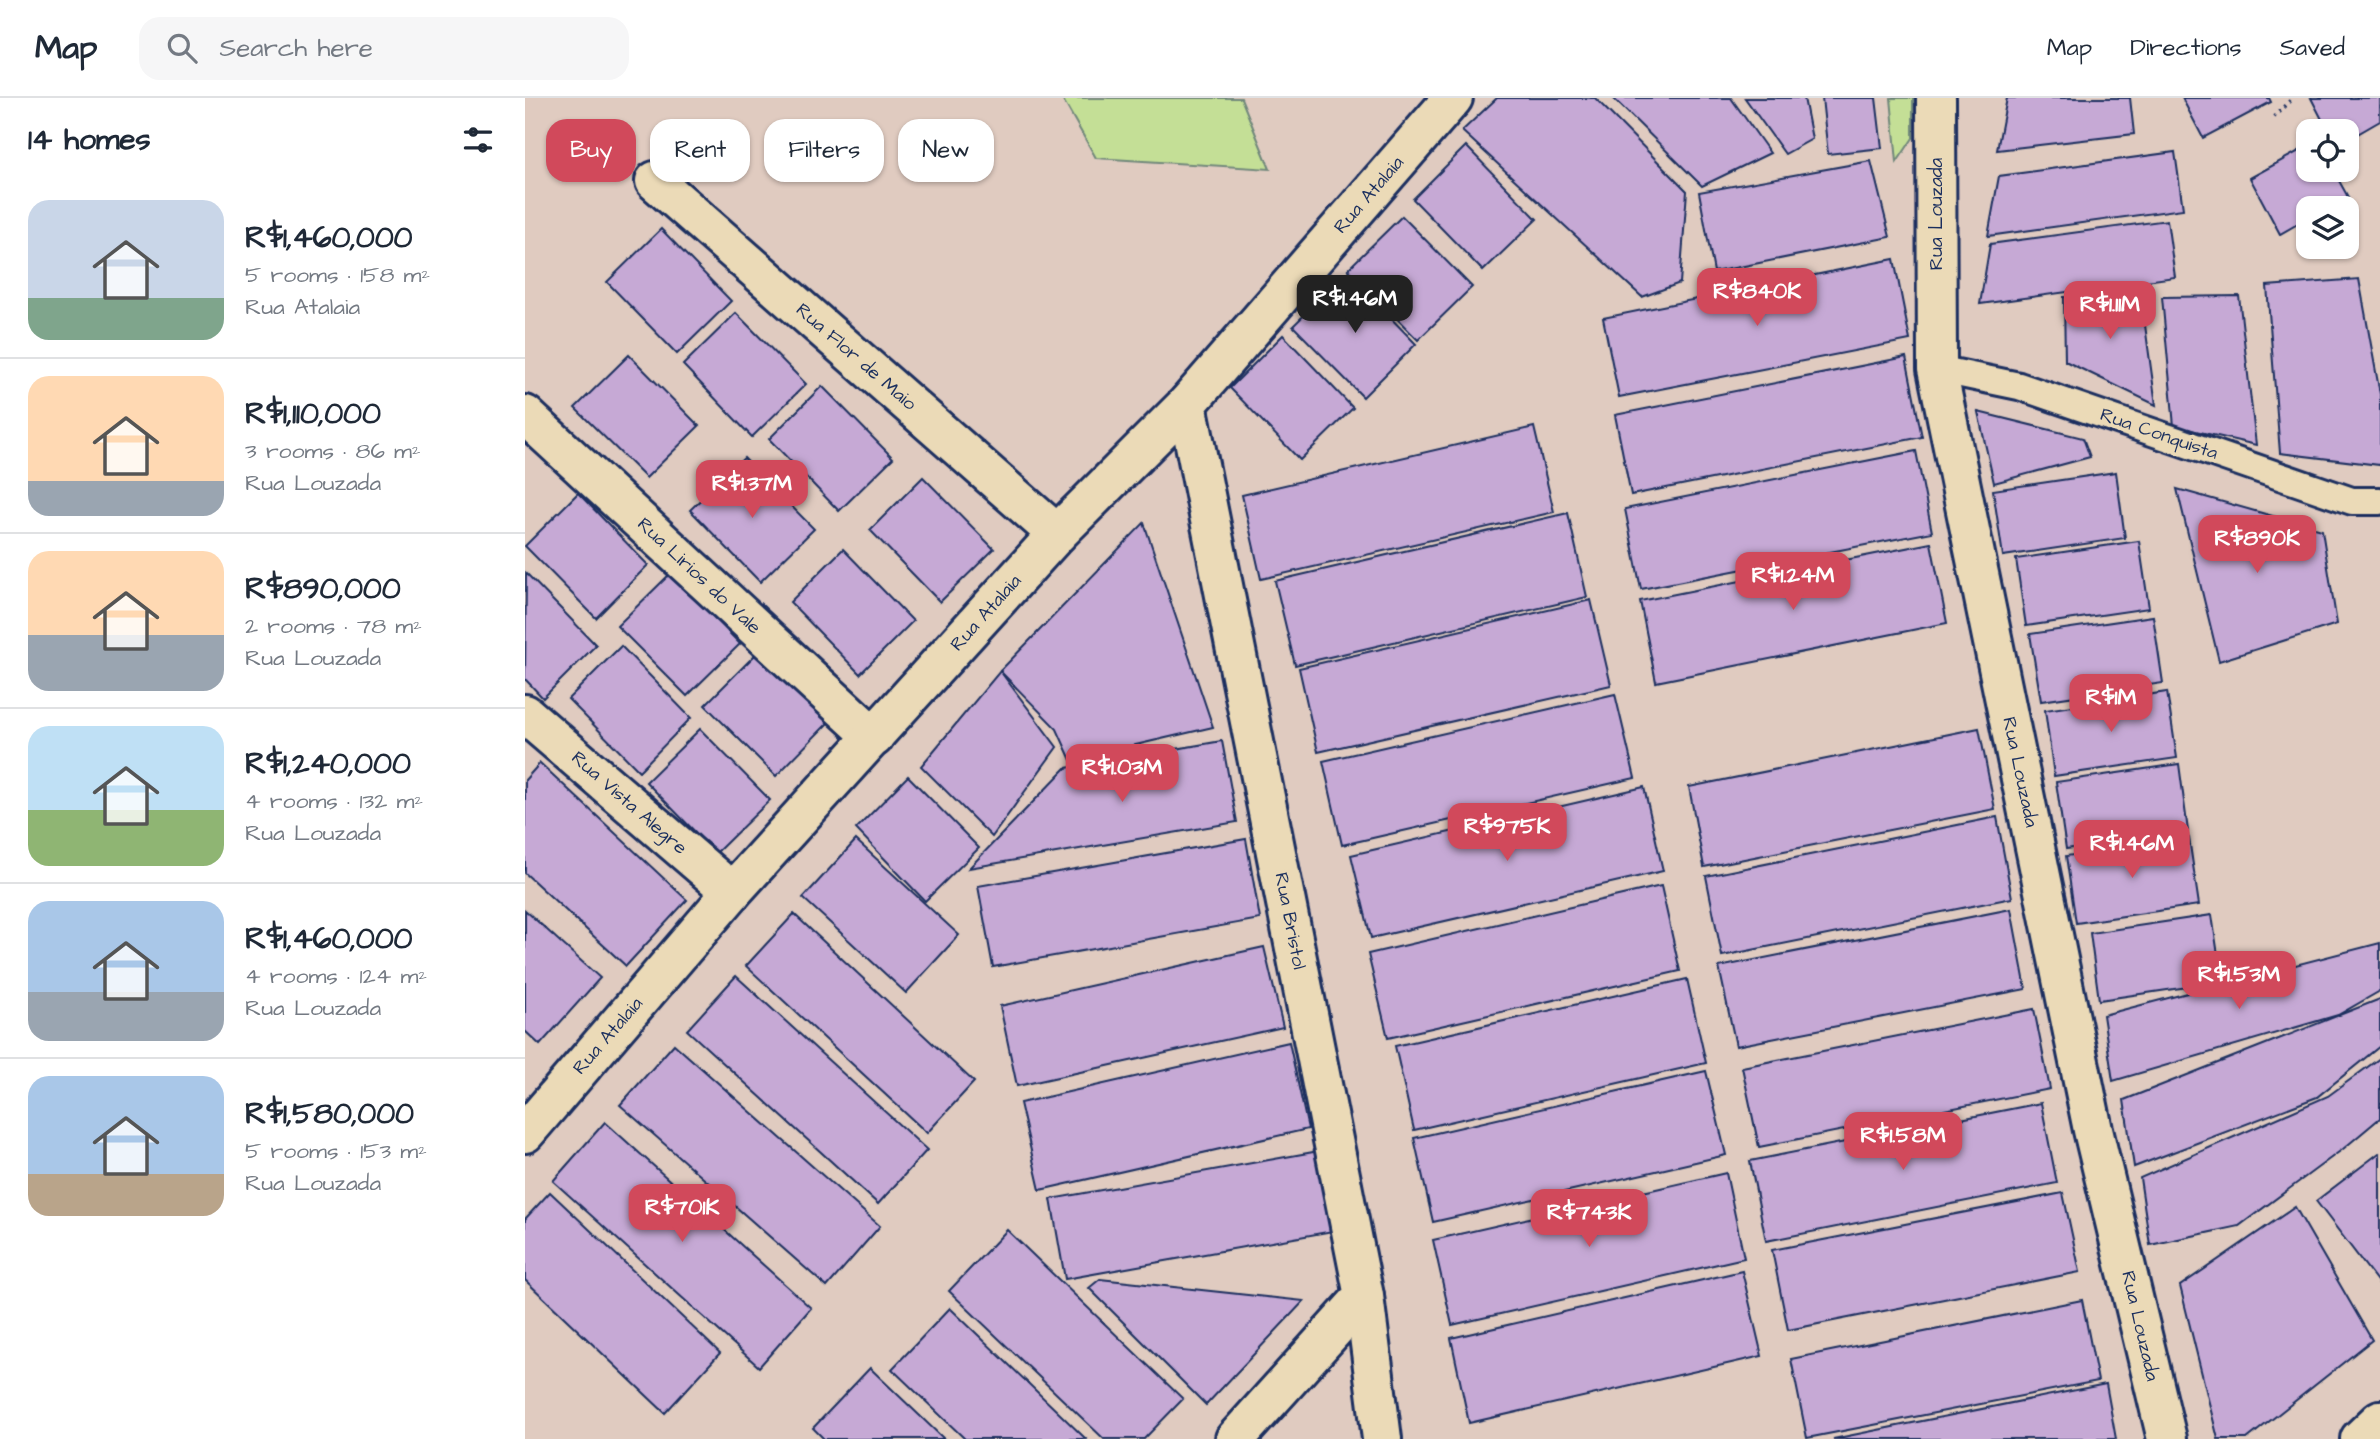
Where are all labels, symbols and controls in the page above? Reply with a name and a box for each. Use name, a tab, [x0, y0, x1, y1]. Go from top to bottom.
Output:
search box	[139, 17, 629, 80]
text: Map	[35, 25, 97, 71]
icon: search	[163, 29, 201, 67]
text: Search here	[219, 30, 373, 66]
text: Map	[2047, 31, 2092, 65]
text: Directions	[2130, 31, 2242, 65]
text: Saved	[2280, 31, 2345, 65]
text: 14 homes	[28, 119, 151, 161]
chip: Buy	[546, 119, 636, 182]
chip: Rent	[650, 119, 750, 182]
chip: Filters	[764, 119, 884, 182]
chip: New	[898, 119, 994, 182]
map controls	[2296, 119, 2359, 259]
button: locate	[2296, 119, 2359, 182]
icon: filters	[459, 121, 497, 159]
street label: Rua Atalaia	[1328, 150, 1411, 240]
street label: Rua Louzada	[1923, 157, 1950, 270]
button: layers	[2296, 196, 2359, 259]
text: R$1,460,000	[245, 217, 413, 259]
icon: home	[84, 228, 168, 312]
text: 5 rooms · 158 m²	[245, 259, 430, 291]
pin: R$840K	[1700, 268, 1814, 328]
pin: R$1.46M	[1290, 275, 1420, 335]
text: R$840K	[1713, 275, 1801, 307]
text: R$1.46M	[1313, 282, 1397, 314]
pin: R$1.11M	[2045, 282, 2175, 341]
text: R$1.11M	[2080, 288, 2140, 320]
text: Rua Atalaia	[245, 291, 360, 323]
street label: Rua Flor de Maio	[790, 297, 922, 417]
text: R$1,110,000	[245, 393, 381, 435]
street label: Rua Conquista	[2096, 401, 2222, 467]
icon: home	[84, 404, 168, 488]
text: 3 rooms · 86 m²	[245, 435, 421, 467]
pin: R$1.37M	[687, 460, 817, 520]
text: Rua Louzada	[245, 467, 381, 499]
text: R$1.37M	[712, 467, 792, 499]
street label: Rua Lirios do Vale	[631, 511, 767, 641]
pin: R$890K	[2200, 516, 2314, 575]
text: R$890K	[2214, 522, 2300, 554]
pin: R$1.24M	[1728, 552, 1858, 612]
text: R$1.24M	[1751, 559, 1835, 591]
text: R$890,000	[245, 568, 401, 610]
street label: Rua Atalaia	[944, 568, 1028, 657]
icon: home	[84, 579, 168, 663]
text: 2 rooms · 78 m²	[245, 610, 422, 642]
text: Rua Louzada	[245, 642, 381, 674]
pin: R$1M	[2070, 674, 2152, 734]
text: R$1M	[2085, 681, 2137, 713]
street label: Rua Louzada	[1995, 714, 2045, 830]
text: R$1,240,000	[245, 743, 411, 785]
pin: R$1.03M	[1057, 744, 1187, 804]
street label: Rua Vista Alegre	[564, 745, 693, 862]
text: R$1.03M	[1082, 751, 1162, 783]
icon: home	[84, 754, 168, 838]
text: 4 rooms · 132 m²	[245, 785, 423, 817]
pin: R$975K	[1450, 804, 1564, 863]
text: R$975K	[1464, 810, 1550, 842]
text: Rua Louzada	[245, 817, 381, 849]
pin: R$1.46M	[2067, 820, 2197, 880]
text: R$1.46M	[2090, 827, 2174, 859]
street label: Rua Bristol	[1267, 870, 1313, 972]
text: R$1,460,000	[245, 918, 413, 960]
icon: home	[84, 929, 168, 1013]
pin: R$1.53M	[2174, 951, 2304, 1011]
text: R$1.53M	[2198, 958, 2280, 990]
text: 4 rooms · 124 m²	[245, 960, 427, 992]
street label: Rua Atalaia	[567, 991, 650, 1081]
text: Rua Louzada	[245, 992, 381, 1024]
text: R$1,580,000	[245, 1093, 414, 1135]
icon: home	[84, 1104, 168, 1188]
pin: R$1.58M	[1838, 1112, 1968, 1172]
text: R$1.58M	[1860, 1119, 1946, 1151]
text: 5 rooms · 153 m²	[245, 1135, 427, 1167]
text: Rua Louzada	[245, 1167, 381, 1199]
pin: R$701K	[625, 1184, 739, 1244]
pin: R$743K	[1532, 1190, 1646, 1249]
text: R$701K	[645, 1191, 719, 1223]
text: R$743K	[1547, 1196, 1631, 1228]
street label: Rua Louzada	[2114, 1268, 2166, 1384]

